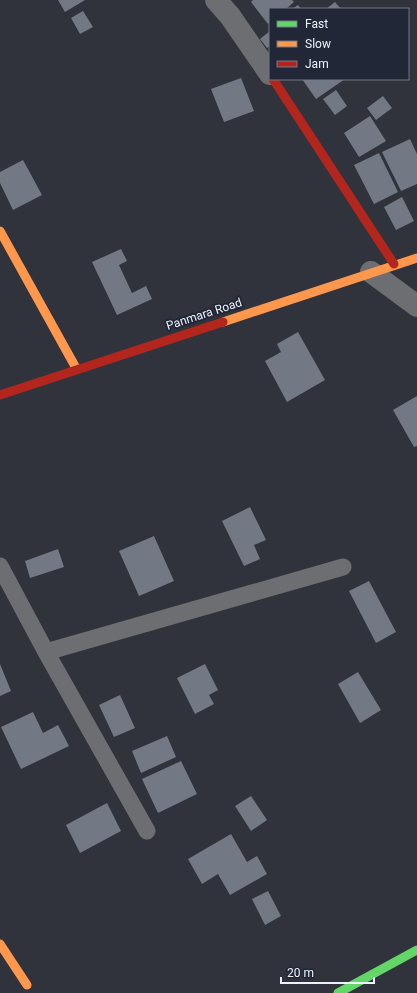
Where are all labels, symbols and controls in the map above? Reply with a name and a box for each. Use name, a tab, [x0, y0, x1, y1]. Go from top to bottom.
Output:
legend	[269, 8, 409, 80]
text: Fast	[305, 17, 328, 31]
text: Slow	[305, 37, 331, 51]
text: Jam	[305, 57, 329, 71]
street label: Panmara Road	[164, 295, 244, 333]
scale bar	[281, 959, 374, 985]
text: 20 m	[287, 966, 314, 980]

